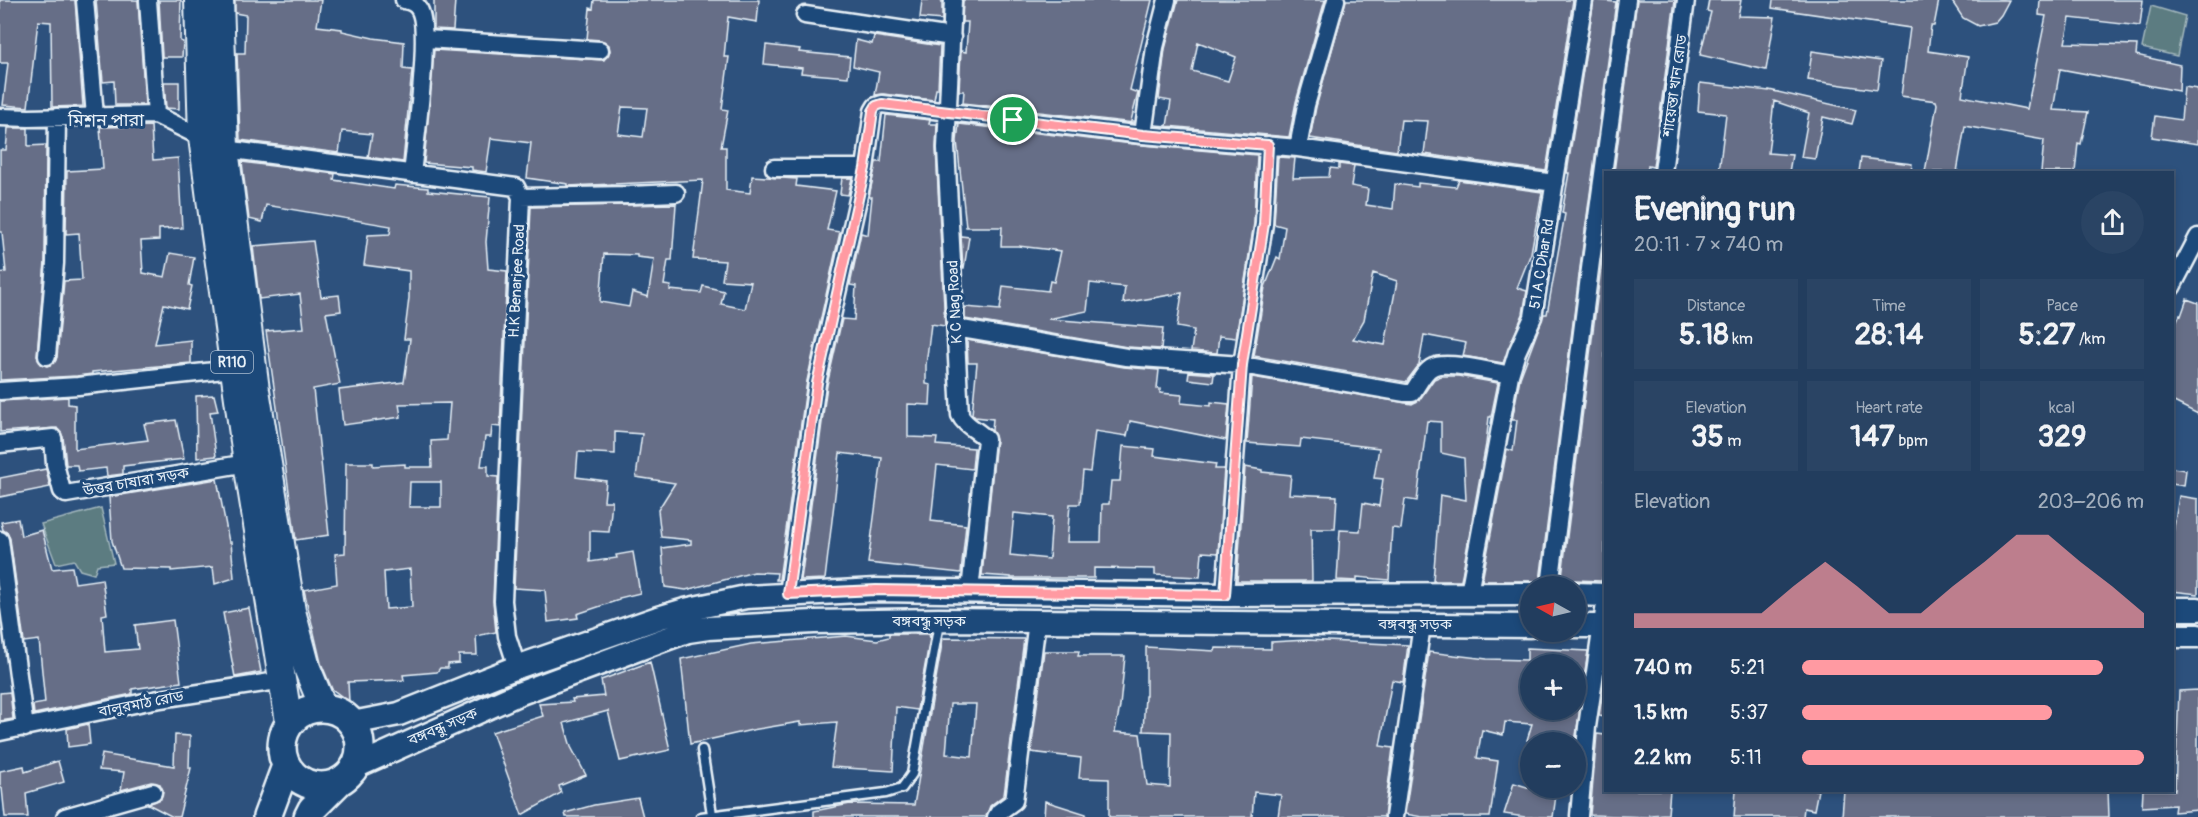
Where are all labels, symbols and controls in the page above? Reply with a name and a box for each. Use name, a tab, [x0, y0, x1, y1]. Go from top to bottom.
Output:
street label: শায়েস্তা খান রোড	[1658, 33, 1692, 139]
pin	[987, 94, 1038, 145]
icon: arrive	[996, 103, 1029, 136]
district label: মিশন পারা	[67, 109, 144, 132]
text: Evening run	[1634, 189, 1795, 230]
button: share	[2081, 191, 2144, 254]
street label: 51 A C Dhar Rd	[1526, 218, 1558, 310]
street label: H.K Benarjee Road	[505, 224, 529, 338]
text: 20:11 · 7 × 740 m	[1634, 232, 1783, 257]
street label: K C Nag Road	[943, 260, 967, 344]
text: Distance	[1687, 296, 1745, 316]
text: Time	[1872, 296, 1906, 316]
text: Pace	[2046, 296, 2078, 316]
text: 5.18	[1679, 316, 1729, 353]
text: 28:14	[1854, 316, 1924, 353]
text: 5:27	[2018, 316, 2075, 353]
text: km	[1729, 329, 1753, 349]
text: /km	[2075, 329, 2106, 349]
road number: R110	[211, 351, 253, 373]
text: Elevation	[1686, 398, 1746, 418]
text: Heart rate	[1855, 398, 1923, 418]
text: kcal	[2049, 398, 2075, 418]
text: 35	[1691, 418, 1724, 455]
text: 147	[1850, 418, 1895, 455]
text: 329	[2038, 418, 2086, 455]
text: m	[1724, 431, 1741, 451]
text: bpm	[1895, 431, 1928, 451]
street label: উত্তর চাষারা সড়ক	[81, 463, 191, 501]
text: Elevation	[1634, 489, 1710, 514]
text: 203–206 m	[2038, 489, 2144, 514]
north arrow	[1520, 576, 1586, 642]
map controls	[1520, 576, 1586, 798]
street label: বঙ্গবন্ধু সড়ক	[891, 612, 967, 631]
street label: বঙ্গবন্ধু সড়ক	[1377, 615, 1453, 634]
button: +	[1520, 654, 1586, 720]
text: 740 m	[1634, 655, 1692, 680]
text: 5:21	[1730, 655, 1765, 680]
street label: বালুরমাঠ রোড	[96, 686, 186, 722]
text: 1.5 km	[1634, 700, 1687, 725]
text: 5:37	[1730, 700, 1768, 725]
street label: বঙ্গবন্ধু সড়ক	[404, 704, 482, 751]
button: −	[1520, 732, 1586, 798]
text: 2.2 km	[1634, 745, 1691, 770]
text: 5:11	[1730, 745, 1762, 770]

